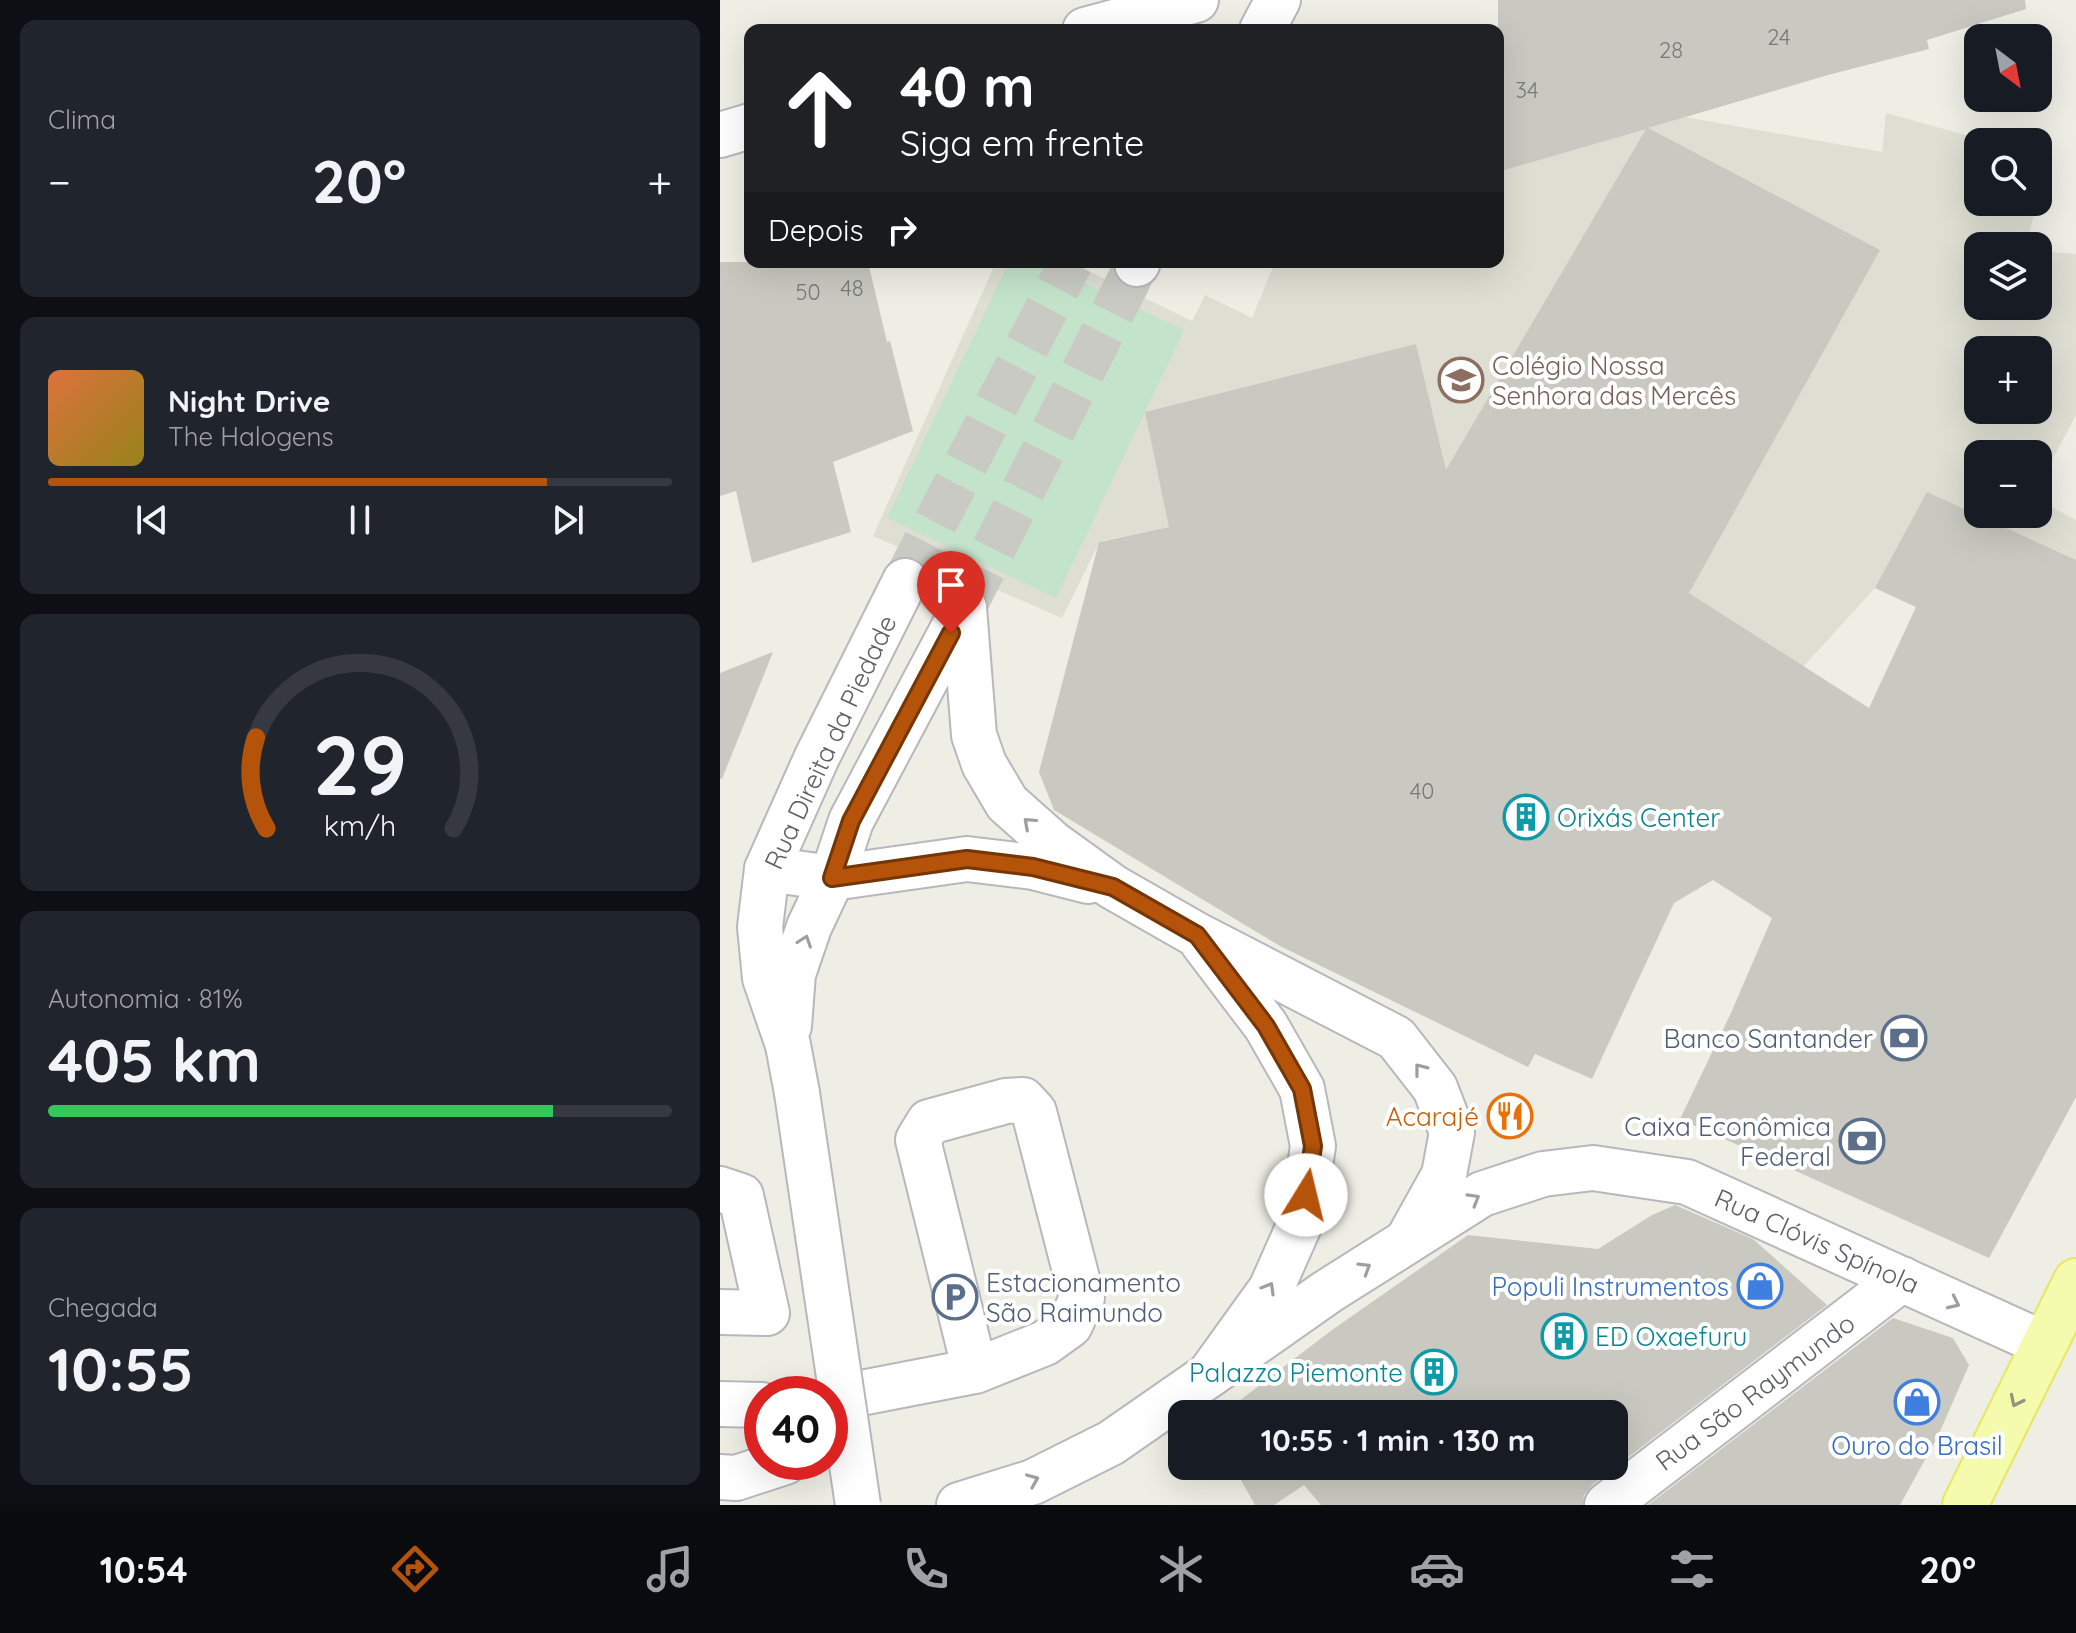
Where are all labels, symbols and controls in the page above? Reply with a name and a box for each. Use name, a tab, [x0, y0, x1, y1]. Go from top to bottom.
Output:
house number: 24	[1767, 23, 1791, 51]
north arrow	[1964, 24, 2052, 112]
map controls	[1964, 24, 2052, 528]
house number: 28	[1659, 36, 1683, 64]
text: 40 m	[900, 51, 1035, 121]
icon: ahead	[768, 56, 872, 160]
house number: 34	[1515, 76, 1539, 104]
text: Clima	[48, 103, 116, 136]
text: Siga em frente	[900, 120, 1144, 165]
button: search	[1964, 128, 2052, 216]
text: 20°	[312, 143, 406, 218]
text: −	[48, 154, 71, 209]
text: +	[647, 154, 672, 209]
icon: right	[880, 208, 924, 252]
text: Depois	[768, 211, 864, 249]
button: layers	[1964, 232, 2052, 320]
house number: 48	[840, 274, 864, 302]
house number: 50	[795, 278, 821, 306]
button: +	[1964, 336, 2052, 424]
place label: Colégio Nossa Senhora das Mercês	[1492, 349, 1736, 412]
school or university icon: Colégio Nossa Senhora das Mercês	[1437, 356, 1485, 404]
text: Night Drive	[168, 382, 330, 420]
text: The Halogens	[168, 420, 334, 453]
button: −	[1964, 440, 2052, 528]
icon: previous	[130, 498, 174, 542]
icon: pause	[338, 498, 382, 542]
icon: next	[546, 498, 590, 542]
pin	[917, 551, 985, 633]
icon: arrive	[929, 563, 973, 607]
street label: Rua Direita da Piedade	[757, 610, 903, 874]
text: 29	[313, 711, 407, 815]
house number: 40	[1410, 777, 1434, 805]
building icon: Orixás Center	[1502, 793, 1550, 841]
place label: Orixás Center	[1557, 801, 1720, 834]
text: km/h	[324, 807, 396, 843]
one-way arrow	[1024, 818, 1039, 832]
one-way arrow	[795, 935, 811, 949]
text: Autonomia · 81%	[48, 982, 243, 1015]
bank icon: Banco Santander	[1880, 1014, 1928, 1062]
text: 405 km	[48, 1022, 261, 1097]
place label: Banco Santander	[1664, 1022, 1873, 1055]
one-way arrow	[1415, 1064, 1430, 1078]
restaurant icon: Acarajé	[1486, 1092, 1534, 1140]
place label: Acarajé	[1386, 1100, 1479, 1133]
place label: Caixa Econômica Federal	[1624, 1110, 1831, 1173]
bank icon: Caixa Econômica Federal	[1838, 1117, 1886, 1165]
position arrow	[1264, 1153, 1348, 1237]
street label: Rua Clóvis Spínola	[1710, 1181, 1924, 1301]
one-way arrow	[1465, 1193, 1480, 1209]
one-way arrow	[1357, 1262, 1371, 1277]
shop icon: Populi Instrumentos	[1736, 1262, 1784, 1310]
place label: Estacionamento São Raimundo	[986, 1266, 1181, 1329]
place label: Populi Instrumentos	[1492, 1270, 1729, 1303]
parking icon: Estacionamento São Raimundo	[931, 1273, 979, 1321]
one-way arrow	[1260, 1282, 1275, 1296]
text: Chegada	[48, 1291, 158, 1324]
one-way arrow	[1945, 1293, 1960, 1309]
street label: Rua São Raymundo	[1649, 1306, 1861, 1478]
building icon: ED Oxaefuru	[1540, 1312, 1588, 1360]
place label: ED Oxaefuru	[1595, 1320, 1747, 1353]
text: 10:55	[48, 1331, 194, 1406]
building icon: Palazzo Piemonte	[1410, 1348, 1458, 1396]
place label: Palazzo Piemonte	[1189, 1356, 1403, 1389]
speed limit sign: 40	[744, 1376, 848, 1480]
shop icon: Ouro do Brasil	[1893, 1378, 1941, 1426]
one-way arrow	[2010, 1393, 2026, 1408]
text: 10:55 · 1 min · 130 m	[1261, 1421, 1535, 1459]
place label: Ouro do Brasil	[1831, 1429, 2003, 1462]
one-way arrow	[1025, 1474, 1039, 1490]
icon: directions	[387, 1541, 443, 1597]
icon: music	[642, 1541, 698, 1597]
icon: phone	[898, 1541, 954, 1597]
icon: climate	[1153, 1541, 1209, 1597]
icon: car	[1409, 1541, 1465, 1597]
icon: filters	[1664, 1541, 1720, 1597]
text: 10:54	[100, 1547, 188, 1592]
text: 20°	[1920, 1547, 1976, 1592]

